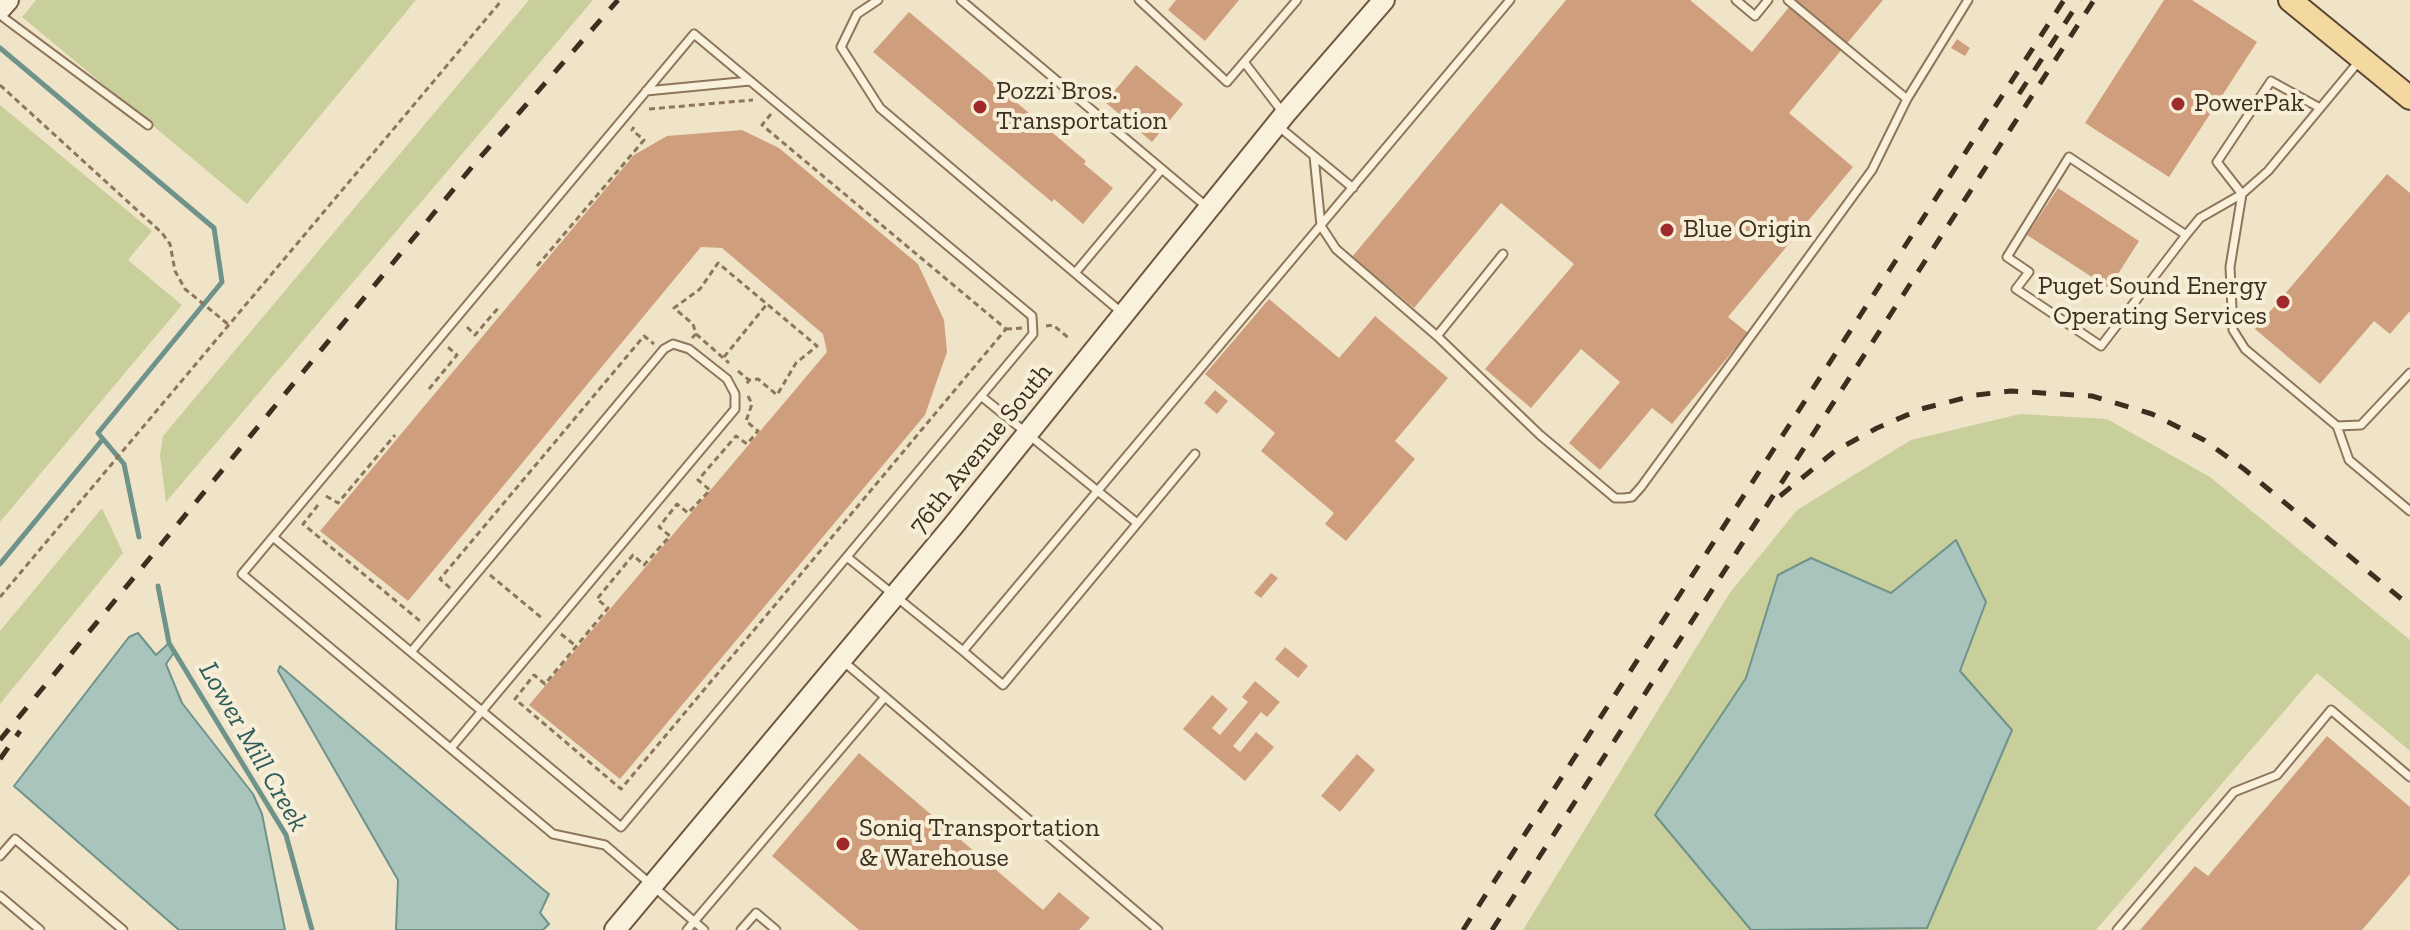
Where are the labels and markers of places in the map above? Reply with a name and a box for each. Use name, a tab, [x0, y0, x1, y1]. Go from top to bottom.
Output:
place label: Pozzi Bros. Transportation	[996, 76, 1167, 138]
place label: PowerPak	[2194, 88, 2304, 120]
marker: PowerPak	[2169, 95, 2187, 113]
marker: Pozzi Bros. Transportation	[971, 98, 989, 116]
place label: Blue Origin	[1683, 214, 1812, 246]
marker: Blue Origin	[1658, 221, 1676, 239]
place label: Puget Sound Energy Operating Services	[2038, 271, 2267, 332]
marker: Puget Sound Energy Operating Services	[2274, 293, 2292, 311]
place label: Soniq Transportation & Warehouse	[859, 813, 1100, 874]
marker: Soniq Transportation & Warehouse	[834, 835, 852, 853]

